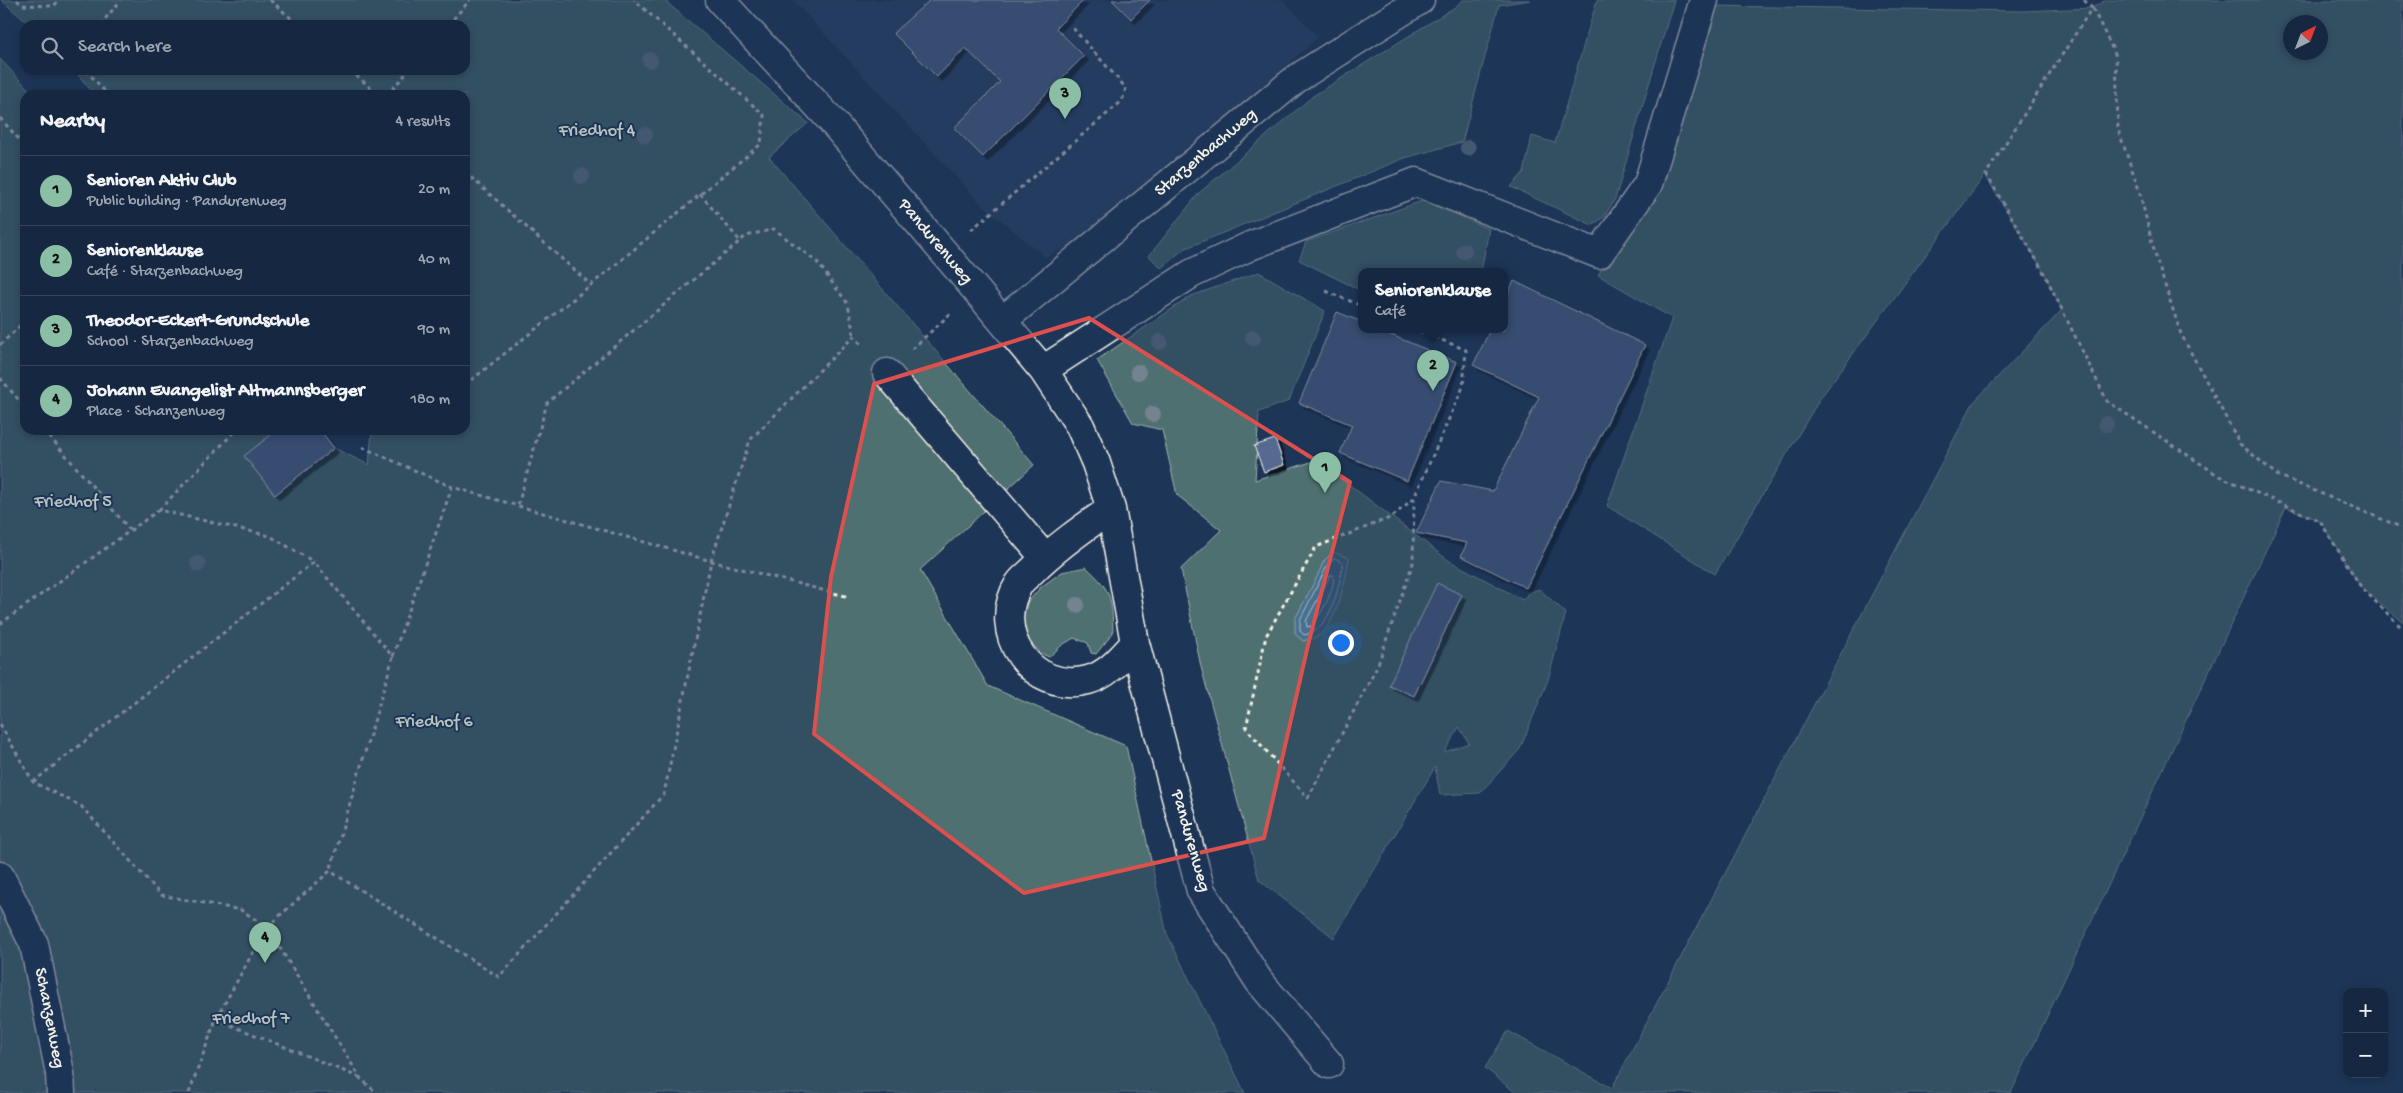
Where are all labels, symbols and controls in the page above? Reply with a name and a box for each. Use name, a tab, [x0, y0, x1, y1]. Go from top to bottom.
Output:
north arrow	[2283, 15, 2328, 60]
search box	[20, 20, 470, 75]
icon: search	[38, 34, 66, 62]
text: Search here	[78, 36, 172, 59]
pin: 3	[1049, 78, 1081, 119]
street label: Starzenbachweg	[1151, 104, 1261, 202]
text: Nearby	[40, 110, 105, 135]
text: 4 results	[395, 113, 450, 132]
park label: Friedhof 4	[558, 121, 636, 142]
text: Senioren Aktiv Club	[87, 170, 237, 193]
text: 1	[53, 181, 59, 200]
text: 20 m	[418, 181, 450, 200]
text: Public building · Pandurenweg	[87, 193, 287, 212]
street label: Pandurenweg	[893, 194, 977, 289]
text: Seniorenklause	[87, 240, 203, 263]
text: 2	[52, 251, 60, 270]
text: 40 m	[418, 251, 450, 270]
text: Café · Starzenbachweg	[87, 263, 243, 282]
popup	[1358, 268, 1508, 333]
text: Seniorenklause	[1375, 280, 1491, 303]
text: Café	[1375, 303, 1406, 322]
text: Theodor-Eckert-Grundschule	[87, 310, 309, 333]
text: 3	[52, 321, 60, 340]
text: 90 m	[418, 321, 450, 340]
text: School · Starzenbachweg	[87, 333, 254, 352]
pin: 2	[1417, 350, 1449, 391]
text: Johann Evangelist Altmannsberger	[87, 380, 364, 403]
text: 4	[52, 391, 60, 410]
text: 180 m	[411, 391, 450, 410]
text: Place · Schanzenweg	[87, 403, 225, 422]
pin: 1	[1309, 452, 1341, 493]
park label: Friedhof 5	[33, 492, 112, 513]
your location	[1328, 630, 1354, 656]
park label: Friedhof 6	[394, 712, 473, 733]
street label: Pandurenweg	[1165, 787, 1215, 894]
pin: 4	[249, 922, 281, 963]
street label: Schanzenweg	[29, 966, 69, 1070]
map controls	[2343, 988, 2388, 1078]
button: +	[2343, 988, 2388, 1033]
park label: Friedhof 7	[211, 1009, 290, 1030]
button: −	[2343, 1033, 2388, 1078]

